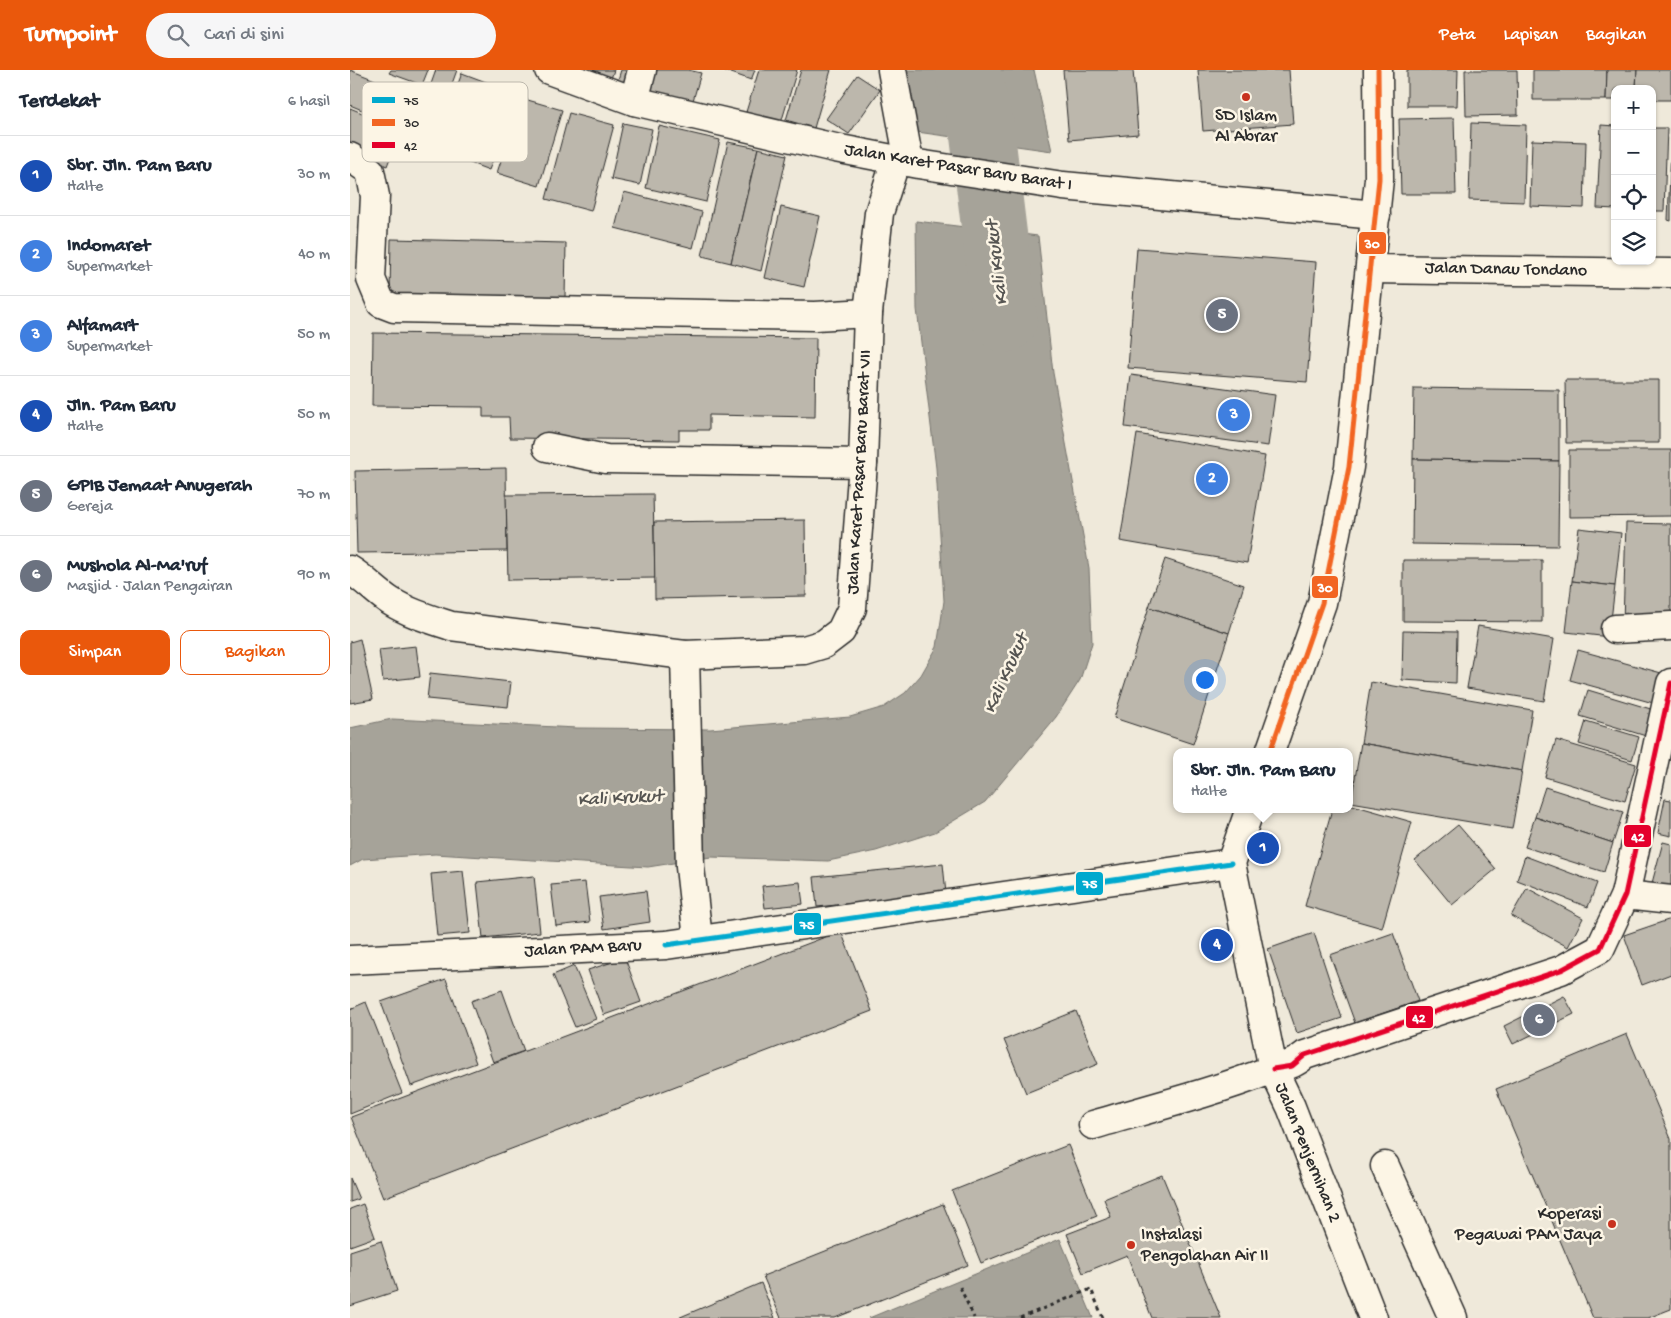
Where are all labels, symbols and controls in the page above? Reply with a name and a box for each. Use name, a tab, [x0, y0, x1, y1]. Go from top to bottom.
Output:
search box	[146, 13, 496, 58]
text: Turnpoint	[25, 21, 116, 50]
icon: search	[164, 21, 192, 49]
text: Cari di sini	[204, 24, 284, 47]
text: Peta	[1439, 25, 1476, 46]
text: Lapisan	[1504, 25, 1558, 46]
text: Bagikan	[1586, 25, 1646, 46]
legend	[362, 82, 528, 162]
map controls	[1611, 85, 1656, 265]
button: +	[1611, 85, 1656, 130]
text: Terdekat	[20, 90, 99, 115]
marker: SD Islam Al Abrar	[1240, 91, 1252, 103]
text: 6 hasil	[288, 93, 330, 112]
text: 75	[403, 94, 419, 111]
place label: SD Islam Al Abrar	[1215, 106, 1278, 148]
text: 30	[403, 116, 419, 133]
button: −	[1611, 130, 1656, 175]
text: 42	[404, 139, 418, 156]
street label: Jalan Karet Pasar Baru Barat I	[843, 140, 1073, 196]
text: Sbr. Jln. Pam Baru	[67, 155, 212, 178]
text: 1	[33, 166, 39, 185]
text: 30 m	[297, 166, 330, 185]
button: locate	[1611, 175, 1656, 220]
text: Halte	[67, 178, 103, 197]
water label: Kali Krukut	[981, 216, 1015, 307]
button: layers	[1611, 220, 1656, 265]
line badge: 30	[1358, 231, 1387, 255]
text: Indomaret	[67, 235, 150, 258]
text: 30	[1363, 237, 1380, 254]
text: 2	[32, 246, 40, 265]
text: 40 m	[298, 246, 330, 265]
text: Supermarket	[67, 258, 152, 277]
street label: Jalan Danau Tondano	[1425, 258, 1587, 282]
pin: 5	[1206, 296, 1238, 334]
text: Alfamart	[67, 315, 137, 338]
text: 3	[32, 326, 40, 345]
text: 50 m	[297, 326, 330, 345]
text: Supermarket	[67, 338, 152, 357]
street label: Jalan Karet Pasar Baru Barat VII	[843, 349, 877, 595]
text: Jln. Pam Baru	[67, 395, 176, 418]
pin: 3	[1218, 396, 1250, 434]
text: 4	[32, 406, 40, 425]
text: 50 m	[297, 406, 330, 425]
text: Halte	[67, 418, 103, 437]
pin: 2	[1196, 460, 1228, 498]
text: GPIB Jemaat Anugerah	[67, 475, 252, 498]
text: 5	[32, 486, 40, 505]
text: 70 m	[297, 486, 330, 505]
text: Gereja	[67, 498, 113, 517]
text: Mushola Al-Ma'ruf	[67, 555, 207, 578]
text: 6	[32, 566, 40, 585]
text: 90 m	[298, 566, 330, 585]
line badge: 30	[1311, 575, 1339, 599]
text: Masjid · Jalan Pengairan	[67, 578, 232, 597]
text: 30	[1316, 581, 1333, 598]
water label: Kali Krukut	[979, 628, 1036, 718]
button: Simpan	[20, 630, 170, 675]
button: Bagikan	[180, 630, 330, 675]
your location	[1192, 667, 1218, 693]
popup	[1173, 748, 1353, 813]
text: Sbr. Jln. Pam Baru	[1191, 760, 1335, 783]
text: Halte	[1191, 783, 1227, 802]
water label: Kali Krukut	[577, 785, 666, 813]
line badge: 42	[1623, 824, 1652, 848]
pin: 1	[1247, 829, 1279, 867]
text: 42	[1630, 830, 1645, 847]
line badge: 75	[1075, 871, 1104, 896]
text: 75	[1082, 877, 1098, 894]
line badge: 75	[793, 912, 822, 936]
text: 75	[799, 918, 815, 935]
pin: 4	[1201, 926, 1233, 964]
street label: Jalan PAM Baru	[524, 935, 643, 963]
pin: 6	[1523, 1001, 1555, 1039]
line badge: 42	[1405, 1005, 1434, 1029]
text: 42	[1411, 1011, 1426, 1028]
street label: Jalan Penjernihan 2	[1269, 1080, 1345, 1226]
place label: Koperasi Pegawai PAM Jaya	[1454, 1204, 1603, 1246]
marker: Koperasi Pegawai PAM Jaya	[1606, 1218, 1618, 1230]
place label: Instalasi Pengolahan Air II	[1140, 1225, 1269, 1267]
marker: Instalasi Pengolahan Air II	[1125, 1239, 1137, 1251]

